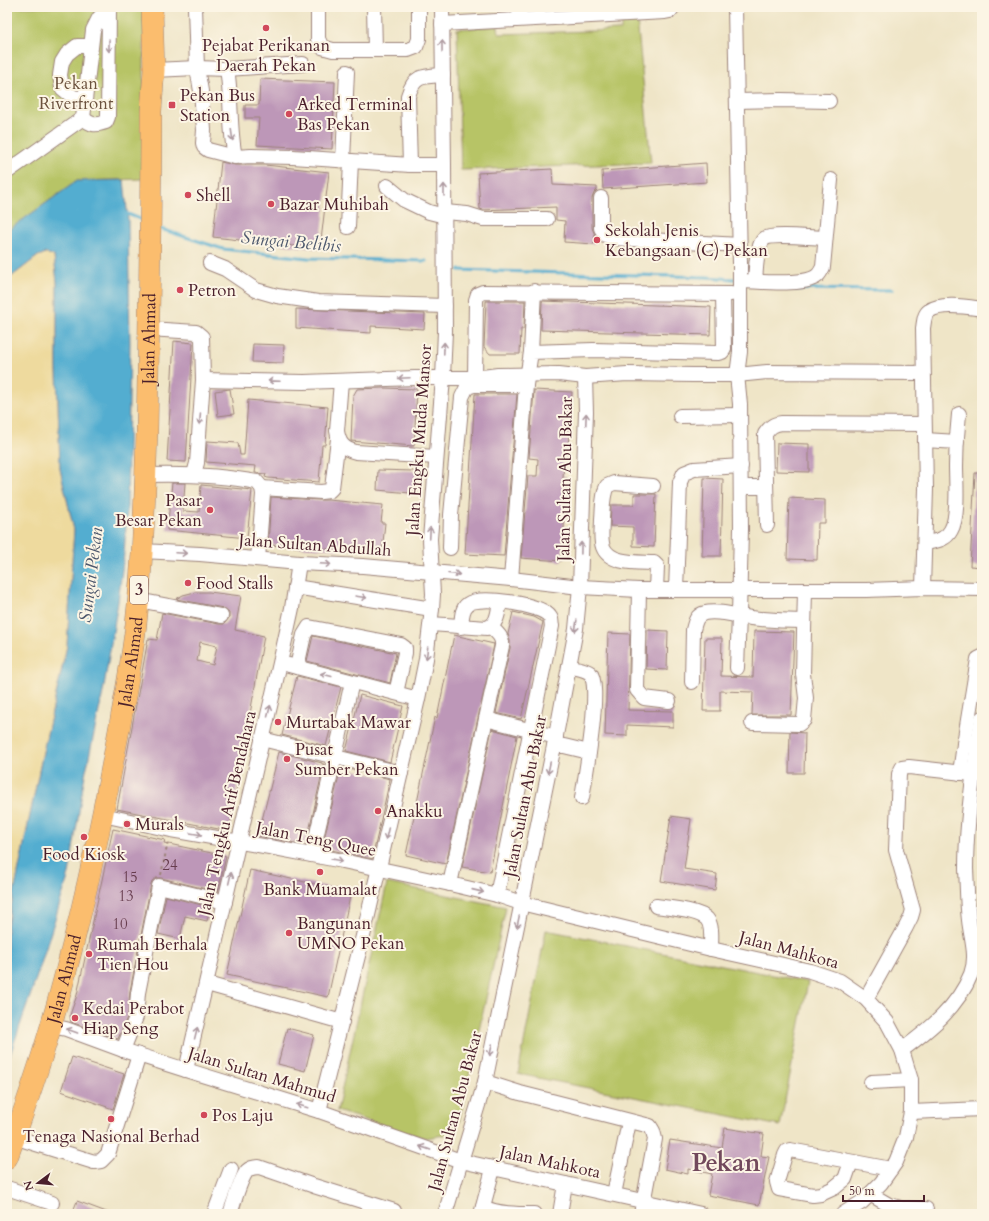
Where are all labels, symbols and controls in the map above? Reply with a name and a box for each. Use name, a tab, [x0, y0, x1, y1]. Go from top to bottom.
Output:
marker: Pejabat Perikanan Daerah Pekan	[261, 23, 271, 33]
place label: Pejabat Perikanan Daerah Pekan	[202, 34, 330, 77]
one-way arrow	[105, 39, 112, 52]
one-way arrow	[438, 40, 446, 53]
park label: Pekan Riverfront	[39, 72, 114, 115]
place label: Pekan Bus Station	[180, 84, 255, 127]
place label: Arked Terminal Bas Pekan	[297, 93, 413, 136]
marker: Pekan Bus Station	[167, 100, 177, 110]
marker: Arked Terminal Bas Pekan	[284, 109, 294, 119]
one-way arrow	[228, 129, 236, 142]
place label: Shell	[196, 184, 231, 207]
one-way arrow	[440, 184, 448, 197]
marker: Shell	[183, 190, 193, 200]
place label: Bazar Muhibah	[279, 193, 390, 216]
marker: Bazar Muhibah	[266, 199, 276, 209]
place label: Sekolah Jenis Kebangsaan (C) Pekan	[605, 219, 768, 262]
water label: Sungai Belibis	[240, 225, 342, 259]
marker: Sekolah Jenis Kebangsaan (C) Pekan	[592, 235, 602, 245]
place label: Petron	[188, 279, 237, 302]
marker: Petron	[175, 285, 185, 295]
street label: Jalan Ahmad	[136, 293, 161, 388]
one-way arrow	[440, 342, 448, 355]
street label: Jalan Engku Muda Mansor	[401, 343, 437, 540]
one-way arrow	[398, 375, 411, 382]
one-way arrow	[268, 378, 281, 385]
street label: Jalan Sultan Abu Bakar	[552, 396, 578, 565]
one-way arrow	[196, 412, 203, 425]
one-way arrow	[582, 413, 589, 426]
place label: Pasar Besar Pekan	[115, 489, 203, 532]
marker: Pasar Besar Pekan	[205, 505, 215, 515]
water label: Sungai Pekan	[73, 526, 109, 624]
one-way arrow	[427, 527, 434, 540]
street label: Jalan Sultan Abdullah	[235, 528, 393, 562]
one-way arrow	[577, 542, 585, 555]
one-way arrow	[174, 549, 187, 556]
one-way arrow	[318, 561, 331, 568]
one-way arrow	[447, 570, 460, 578]
place label: Food Stalls	[196, 572, 274, 595]
road number: 3	[130, 576, 148, 604]
marker: Food Stalls	[183, 578, 193, 588]
one-way arrow	[355, 593, 368, 601]
street label: Jalan Ahmad	[111, 616, 148, 712]
one-way arrow	[572, 619, 580, 632]
one-way arrow	[423, 646, 431, 659]
one-way arrow	[320, 671, 333, 678]
one-way arrow	[265, 705, 273, 718]
street label: Jalan Tengku Arif Bendahara	[192, 708, 262, 921]
place label: Murtabak Mawar	[286, 711, 412, 734]
street label: Jalan Sultan Abu Bakar	[497, 712, 552, 882]
marker: Murtabak Mawar	[273, 717, 283, 727]
place label: Pusat Sumber Pekan	[295, 738, 399, 781]
marker: Pusat Sumber Pekan	[282, 754, 292, 764]
one-way arrow	[545, 761, 553, 774]
place label: Anakku	[386, 800, 443, 823]
marker: Anakku	[373, 806, 383, 816]
place label: Murals	[135, 813, 184, 836]
street label: Jalan Teng Quee	[251, 815, 378, 862]
marker: Murals	[122, 819, 132, 829]
one-way arrow	[383, 827, 391, 840]
one-way arrow	[189, 831, 202, 839]
marker: Food Kiosk	[79, 832, 89, 842]
place label: Food Kiosk	[42, 843, 126, 866]
house number: 24	[162, 855, 178, 875]
one-way arrow	[330, 857, 343, 865]
house number: 15	[122, 867, 138, 887]
marker: Bank Muamalat	[315, 867, 325, 877]
one-way arrow	[227, 872, 235, 885]
place label: Bank Muamalat	[263, 878, 377, 901]
house number: 13	[118, 886, 134, 906]
one-way arrow	[471, 888, 484, 895]
place label: Bangunan UMNO Pekan	[297, 912, 405, 955]
house number: 10	[112, 914, 128, 934]
one-way arrow	[513, 916, 521, 929]
street label: Jalan Mahkota	[734, 925, 842, 975]
marker: Bangunan UMNO Pekan	[284, 928, 294, 938]
street label: Jalan Ahmad	[40, 932, 87, 1029]
place label: Rumah Berhala Tien Hou	[97, 933, 208, 976]
marker: Rumah Berhala Tien Hou	[84, 949, 94, 959]
place label: Kedai Perabot Hiap Seng	[83, 997, 185, 1040]
marker: Kedai Perabot Hiap Seng	[70, 1013, 80, 1023]
one-way arrow	[192, 1026, 200, 1039]
one-way arrow	[66, 1027, 78, 1035]
street label: Jalan Sultan Abu Bakar	[422, 1028, 488, 1196]
street label: Jalan Sultan Mahmud	[182, 1041, 339, 1108]
one-way arrow	[487, 1043, 495, 1056]
one-way arrow	[295, 1102, 308, 1109]
place label: Pos Laju	[212, 1104, 273, 1127]
marker: Pos Laju	[199, 1110, 209, 1120]
marker: Tenaga Nasional Berhad	[106, 1114, 116, 1124]
place label: Tenaga Nasional Berhad	[22, 1125, 200, 1148]
street label: Jalan Mahkota	[494, 1139, 603, 1184]
one-way arrow	[419, 1144, 431, 1152]
district label: Pekan	[691, 1146, 761, 1180]
north arrow	[18, 1163, 58, 1203]
scale bar	[843, 1177, 924, 1203]
text: N	[20, 1179, 37, 1192]
text: 50 m	[849, 1183, 876, 1199]

